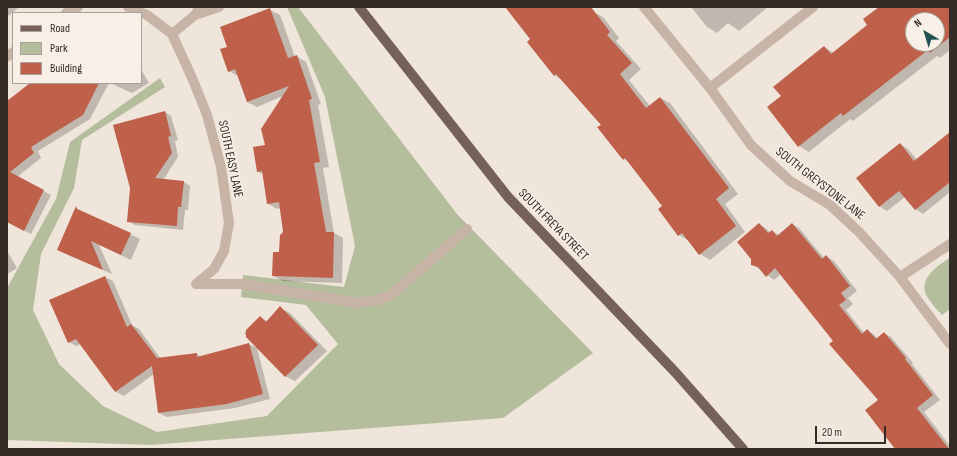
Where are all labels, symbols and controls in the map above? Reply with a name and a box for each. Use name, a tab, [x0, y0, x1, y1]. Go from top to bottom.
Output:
legend	[12, 12, 142, 84]
north arrow	[905, 12, 945, 52]
text: N	[912, 16, 924, 30]
text: Road	[50, 21, 70, 36]
text: Park	[50, 41, 68, 56]
text: Building	[50, 61, 82, 76]
street label: SOUTH EASY LANE	[214, 119, 246, 199]
street label: SOUTH GREYSTONE LANE	[772, 144, 868, 224]
street label: SOUTH FREYA STREET	[515, 186, 591, 264]
scale bar	[817, 418, 888, 444]
text: 20 m	[822, 425, 842, 440]

